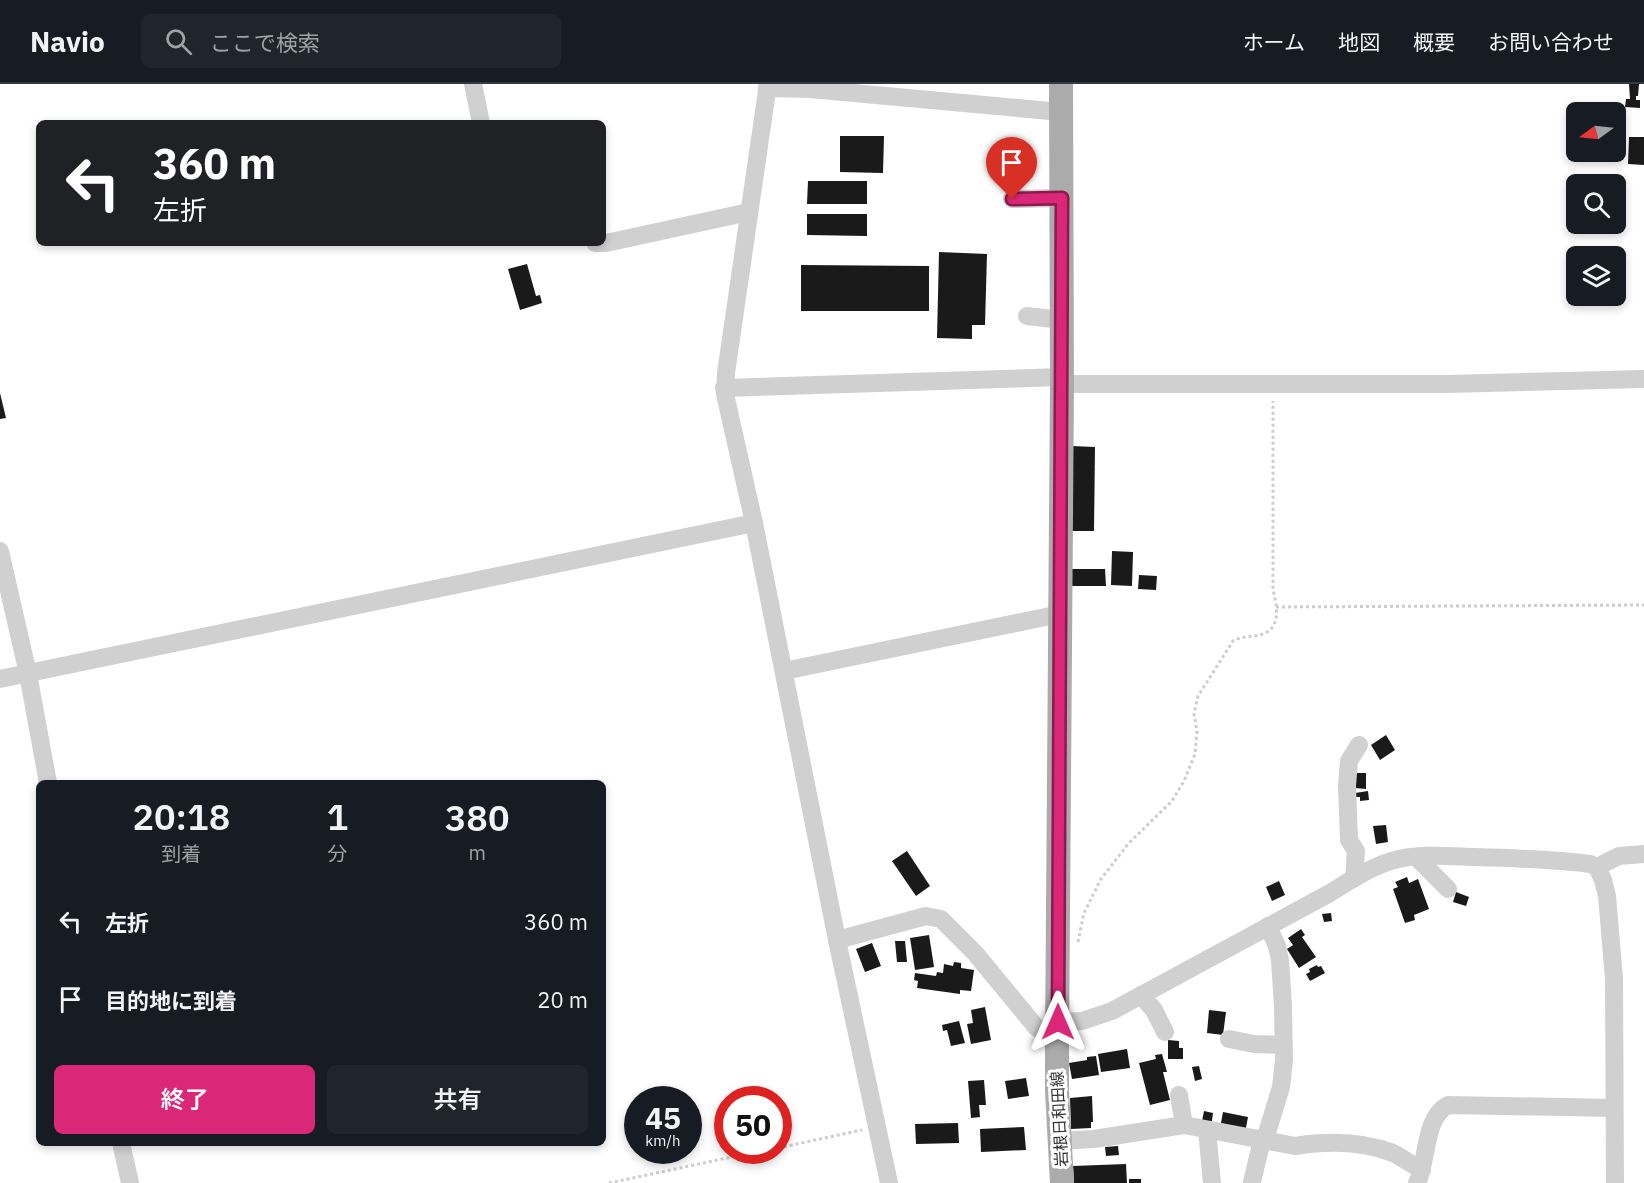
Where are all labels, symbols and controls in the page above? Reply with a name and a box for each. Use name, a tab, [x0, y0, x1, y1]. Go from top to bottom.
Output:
search box	[141, 14, 561, 68]
text: Navio	[30, 23, 105, 60]
icon: search	[162, 25, 195, 58]
text: ここで検索	[210, 28, 320, 57]
text: ホーム	[1243, 28, 1305, 56]
text: 地図	[1338, 28, 1380, 56]
text: 概要	[1413, 28, 1455, 56]
text: お問い合わせ	[1488, 28, 1614, 56]
north arrow	[1566, 102, 1626, 162]
map controls	[1566, 102, 1626, 306]
text: 360 m	[153, 136, 276, 191]
pin	[986, 137, 1037, 199]
icon: left	[54, 144, 132, 222]
icon: arrive	[995, 146, 1028, 179]
button: search	[1566, 174, 1626, 234]
text: 左折	[153, 192, 207, 227]
button: layers	[1566, 246, 1626, 306]
text: 20:18	[132, 793, 230, 840]
text: 1	[327, 793, 348, 840]
text: 380	[445, 794, 510, 841]
text: m	[468, 839, 486, 866]
text: 到着	[161, 840, 201, 867]
text: 分	[328, 840, 348, 867]
icon: left	[54, 905, 87, 938]
text: 360 m	[524, 907, 588, 936]
text: 左折	[105, 908, 149, 937]
icon: arrive	[54, 983, 87, 1016]
text: 20 m	[537, 985, 588, 1014]
text: 目的地に到着	[105, 986, 237, 1015]
position arrow	[1026, 990, 1090, 1054]
button: 終了	[54, 1065, 315, 1134]
button: 共有	[327, 1065, 588, 1134]
street label: 岩根日和田線	[1047, 1071, 1071, 1167]
speed limit sign: 50	[714, 1086, 792, 1164]
text: 45	[645, 1098, 681, 1137]
text: km/h	[645, 1131, 681, 1150]

